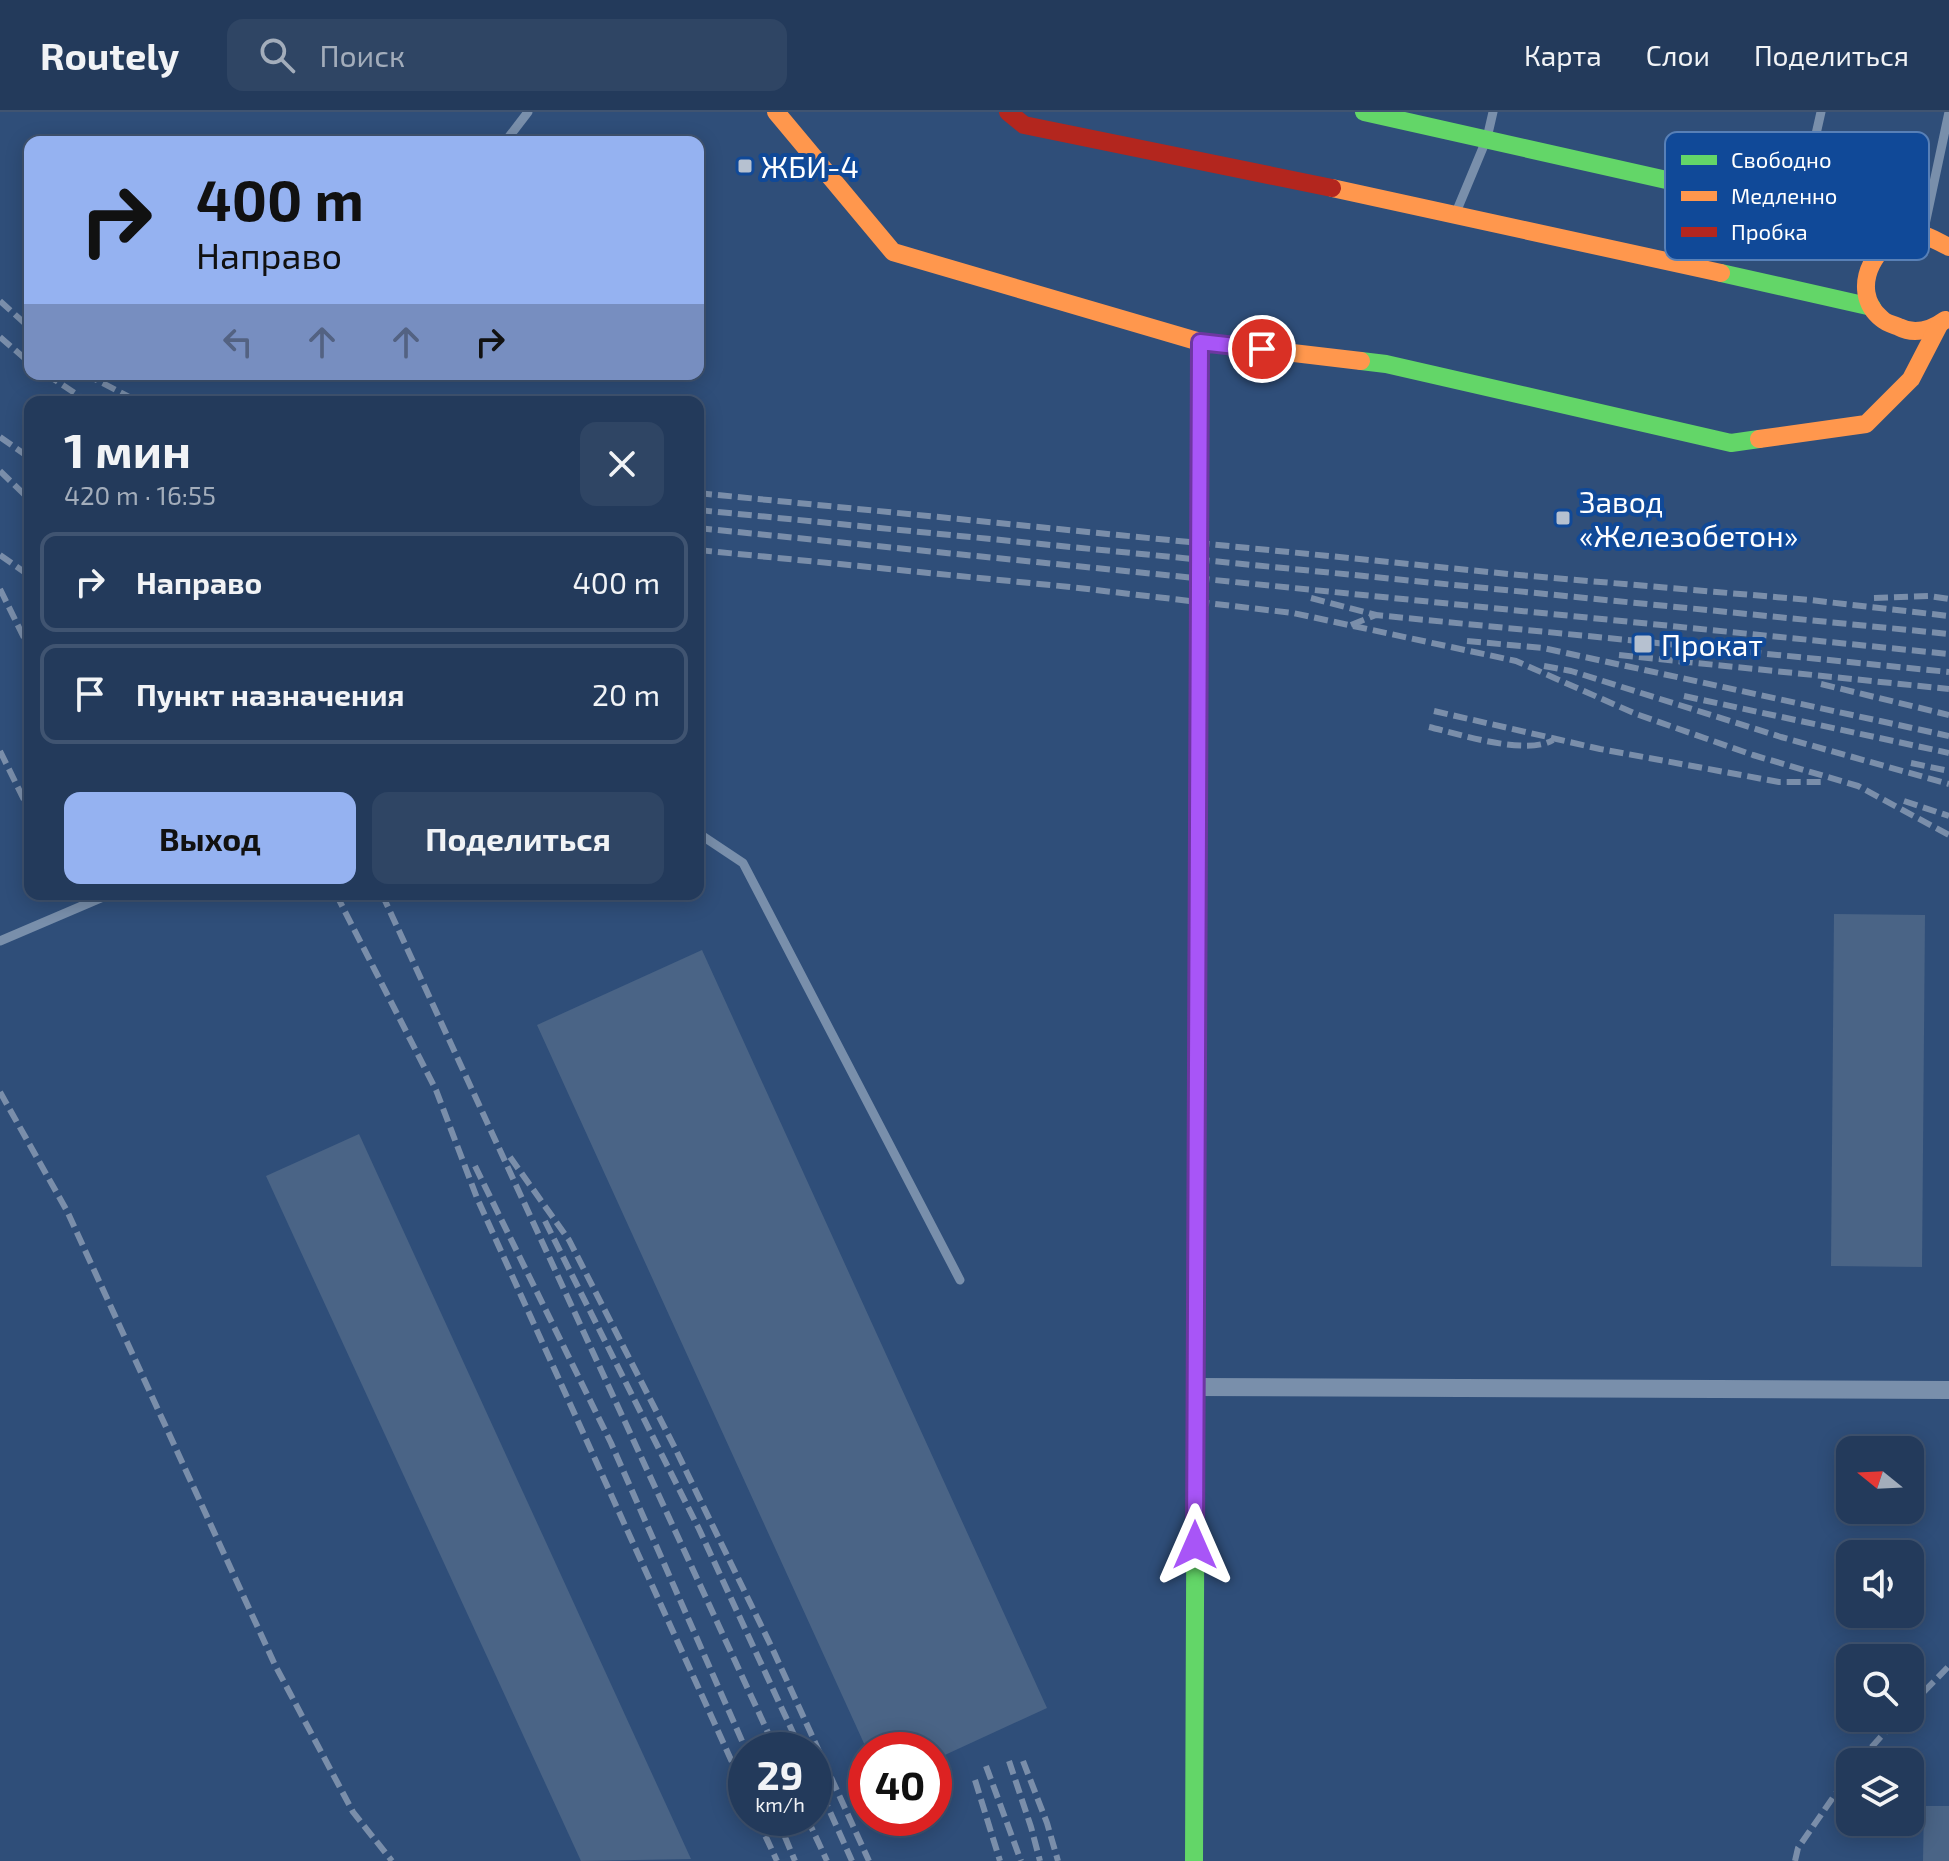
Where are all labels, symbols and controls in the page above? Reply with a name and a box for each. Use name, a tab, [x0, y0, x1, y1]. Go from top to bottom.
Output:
search box	[227, 19, 787, 91]
text: Routely	[40, 32, 179, 78]
icon: search	[255, 33, 299, 77]
text: Поиск	[319, 37, 405, 73]
text: Карта	[1524, 38, 1602, 72]
text: Слои	[1646, 38, 1710, 72]
text: Поделиться	[1754, 38, 1909, 72]
legend	[1665, 132, 1929, 260]
text: Свободно	[1731, 146, 1831, 172]
place label: ЖБИ-4	[761, 148, 859, 184]
marker: ЖБИ-4	[736, 157, 754, 175]
text: 400 m	[196, 165, 364, 232]
icon: right	[64, 168, 168, 272]
text: Медленно	[1731, 182, 1837, 208]
text: Пробка	[1731, 218, 1808, 244]
text: Направо	[196, 233, 342, 276]
pin	[1228, 315, 1296, 383]
icon: left	[216, 320, 260, 364]
icon: ahead	[300, 320, 344, 364]
icon: ahead	[384, 320, 428, 364]
icon: right	[468, 320, 512, 364]
icon: arrive	[1240, 327, 1284, 371]
text: 1 мин	[64, 420, 191, 478]
button: close	[580, 422, 664, 506]
text: 420 m · 16:55	[64, 479, 216, 510]
place label: Завод «Железобетон»	[1579, 483, 1798, 553]
marker: Завод «Железобетон»	[1554, 509, 1572, 527]
icon: right	[68, 560, 112, 604]
text: Направо	[136, 564, 262, 600]
text: 400 m	[572, 564, 660, 600]
place label: Прокат	[1661, 626, 1763, 662]
marker: Прокат	[1632, 633, 1654, 655]
icon: arrive	[68, 672, 112, 716]
text: Пункт назначения	[136, 676, 404, 712]
text: 20 m	[592, 676, 660, 712]
button: Выход	[64, 792, 356, 884]
button: Поделиться	[372, 792, 664, 884]
north arrow	[1836, 1436, 1924, 1524]
map controls	[1836, 1436, 1924, 1836]
position arrow	[1153, 1503, 1237, 1587]
button: sound	[1836, 1540, 1924, 1628]
button: search	[1836, 1644, 1924, 1732]
speed limit sign: 40	[848, 1732, 952, 1836]
button: layers	[1836, 1748, 1924, 1836]
text: 29	[757, 1750, 803, 1798]
text: km/h	[755, 1792, 805, 1816]

